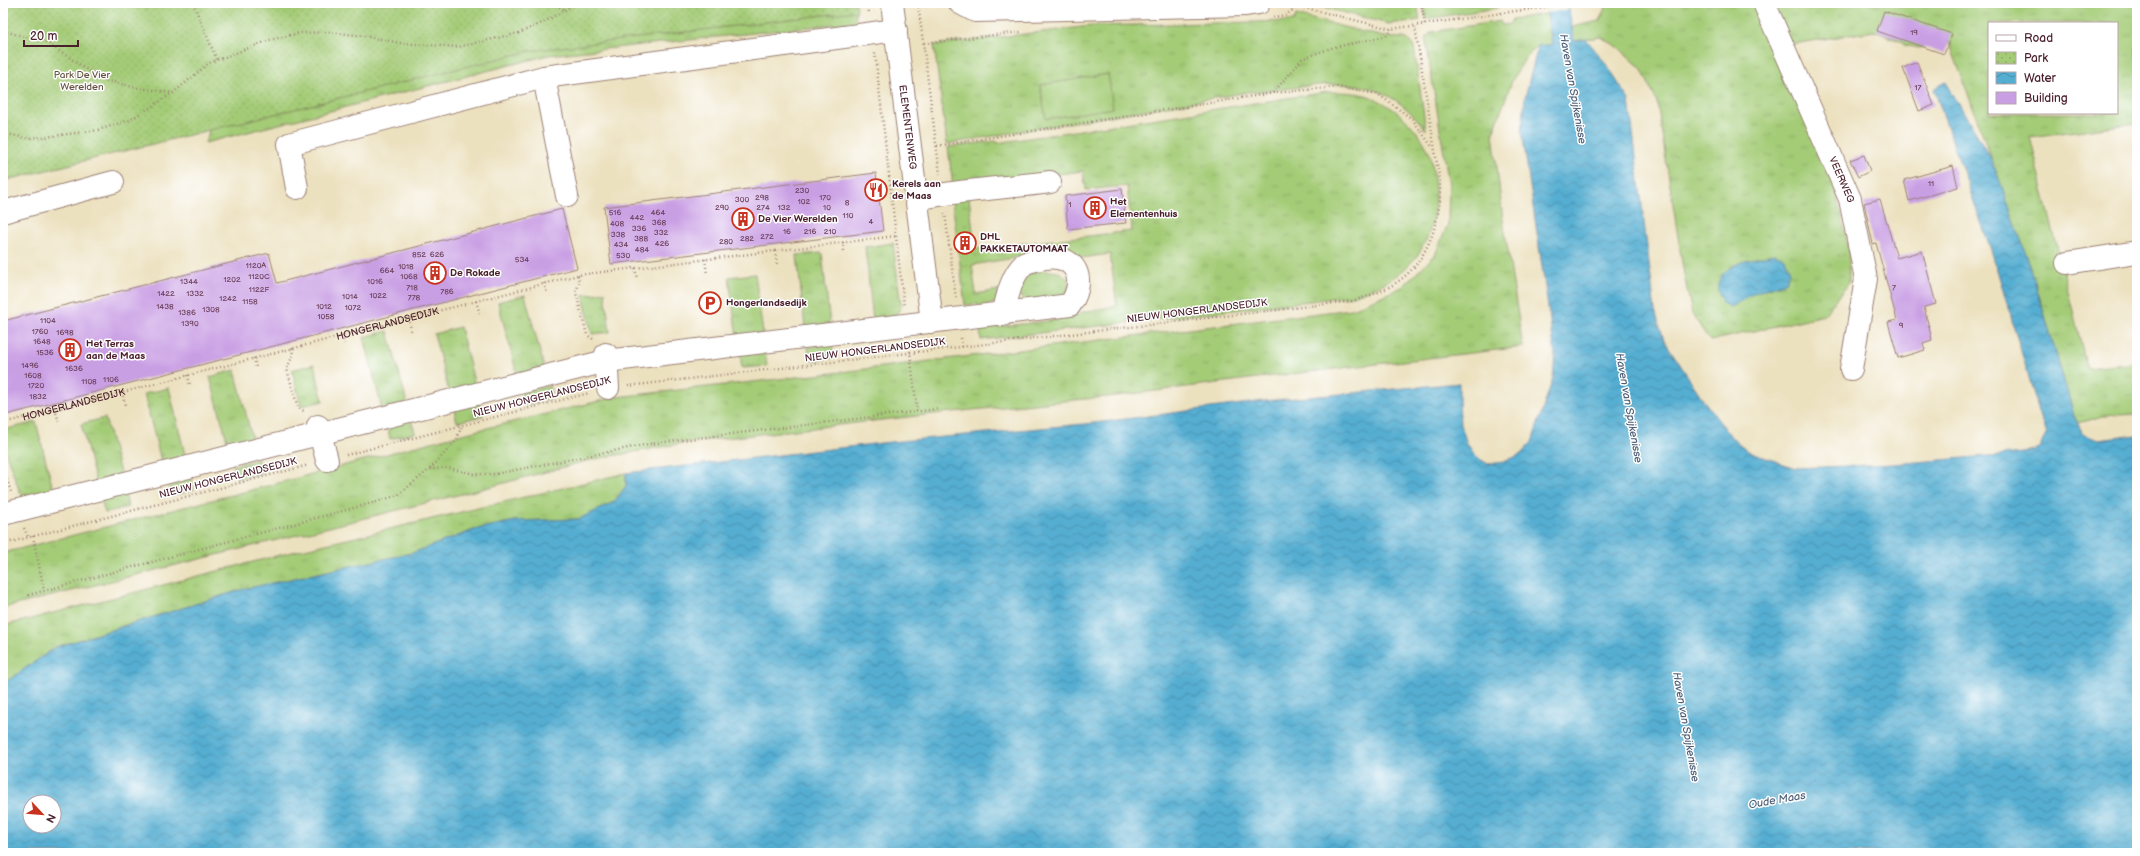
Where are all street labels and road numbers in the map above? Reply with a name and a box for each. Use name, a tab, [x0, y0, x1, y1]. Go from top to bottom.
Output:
street label: ELEMENTENWEG	[896, 84, 919, 170]
street label: VEERWEG	[1826, 155, 1857, 205]
street label: NIEUW HONGERLANDSEDIJK	[1126, 296, 1268, 326]
street label: HONGERLANDSEDIJK	[335, 305, 440, 343]
street label: NIEUW HONGERLANDSEDIJK	[804, 335, 946, 365]
street label: NIEUW HONGERLANDSEDIJK	[472, 374, 613, 420]
street label: HONGERLANDSEDIJK	[21, 386, 127, 424]
street label: NIEUW HONGERLANDSEDIJK	[158, 455, 299, 501]

